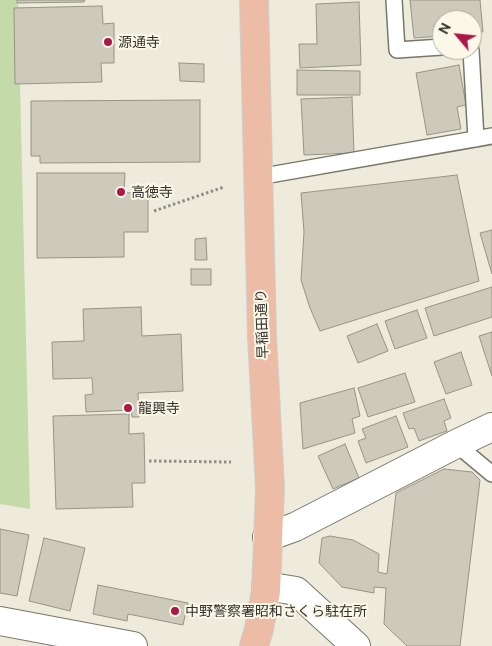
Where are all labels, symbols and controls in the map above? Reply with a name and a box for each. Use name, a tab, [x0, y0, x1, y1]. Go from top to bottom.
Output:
north arrow	[432, 10, 482, 60]
text: N	[435, 20, 454, 37]
place label: 源通寺	[118, 34, 160, 50]
marker: 源通寺	[102, 36, 114, 48]
place label: 高徳寺	[131, 184, 173, 200]
marker: 高徳寺	[115, 186, 127, 198]
street label: 早稲田通り	[252, 289, 272, 359]
place label: 龍興寺	[138, 400, 180, 416]
marker: 龍興寺	[122, 402, 134, 414]
place label: 中野警察署昭和さくら駐在所	[185, 603, 367, 619]
marker: 中野警察署昭和さくら駐在所	[169, 605, 181, 617]

